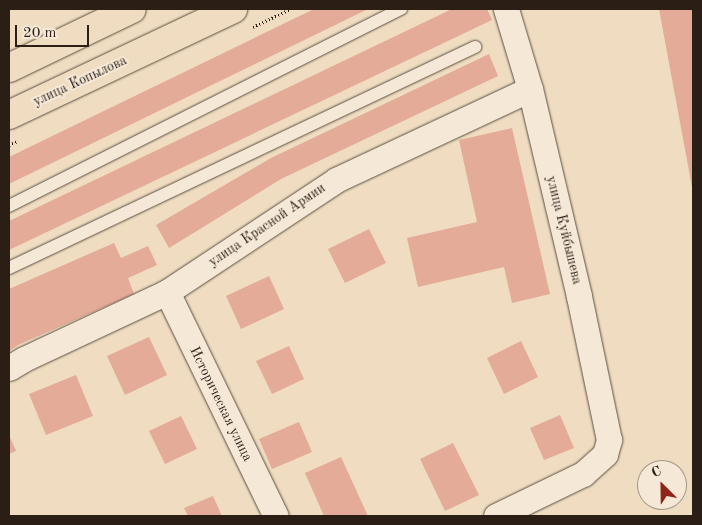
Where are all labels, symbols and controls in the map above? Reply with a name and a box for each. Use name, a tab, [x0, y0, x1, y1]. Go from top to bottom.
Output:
scale bar	[18, 15, 91, 47]
text: 20 m	[23, 26, 57, 41]
street label: улица Копылова	[30, 52, 130, 110]
street label: улица Куйбышева	[542, 174, 586, 286]
street label: улица Красной Армии	[205, 180, 329, 270]
street label: Историческая улица	[186, 344, 256, 464]
north arrow	[637, 460, 687, 510]
text: С	[650, 464, 664, 480]

